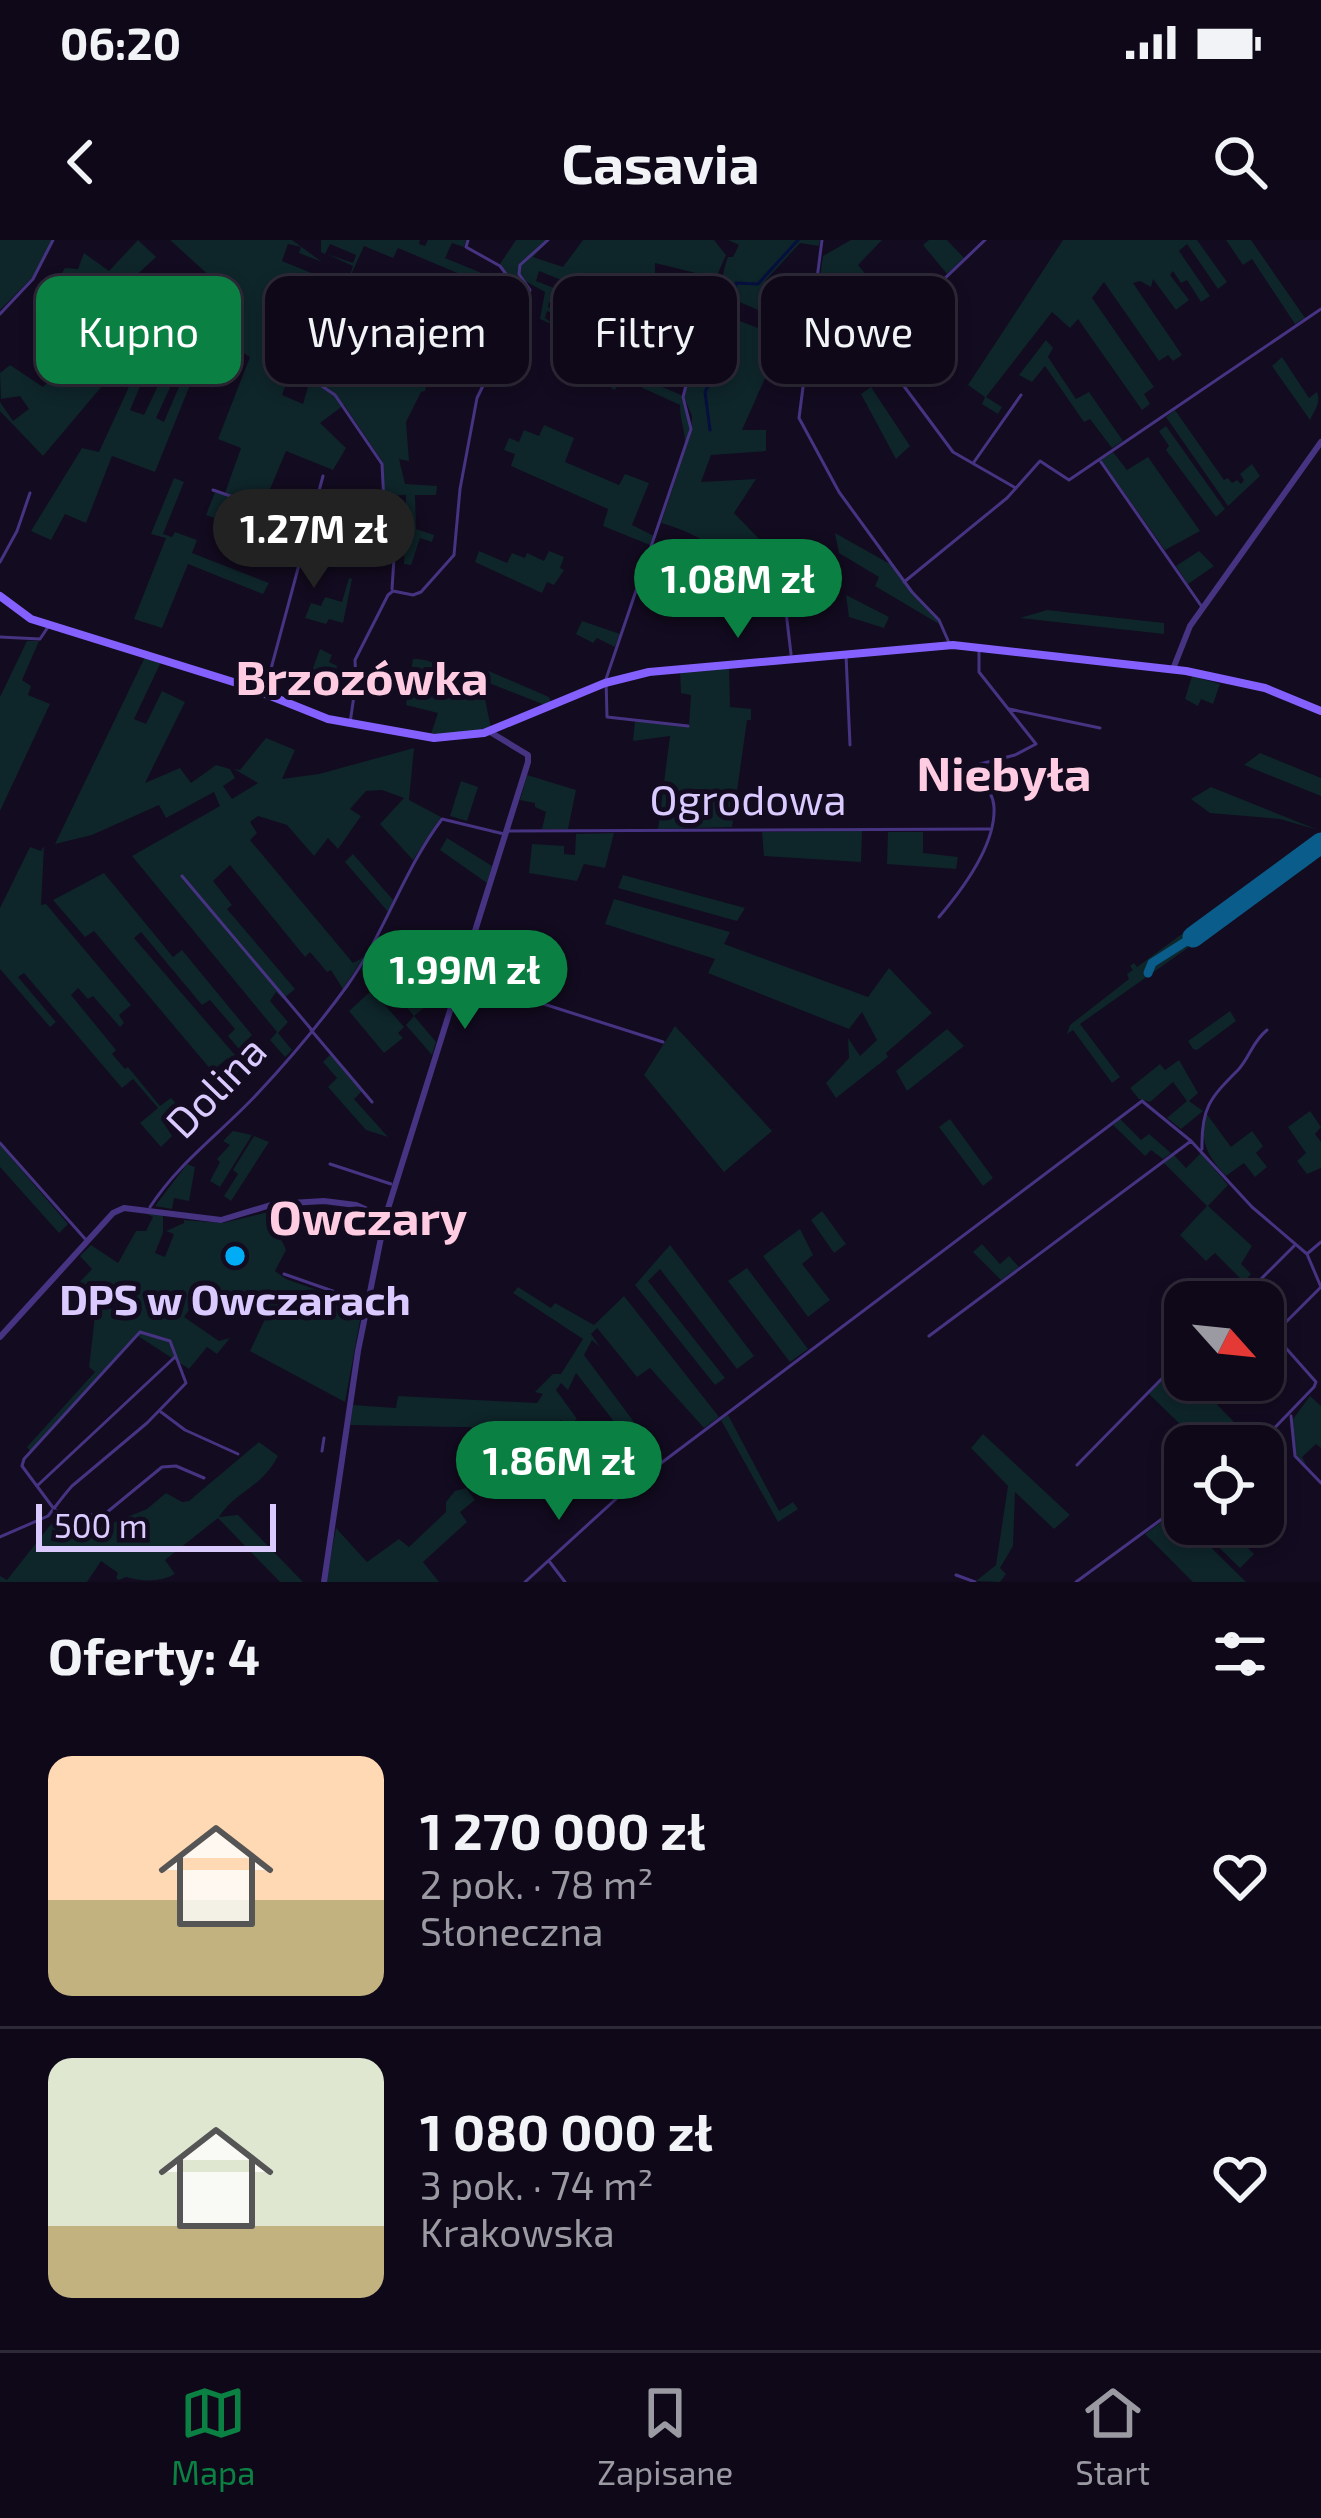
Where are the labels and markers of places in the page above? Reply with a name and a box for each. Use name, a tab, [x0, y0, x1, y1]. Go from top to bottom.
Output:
pin: 1.27M zł	[190, 489, 438, 591]
pin: 1.08M zł	[614, 539, 862, 641]
pin: 1.99M zł	[341, 930, 589, 1032]
marker: DPS w Owczarach	[222, 1243, 248, 1269]
place label: DPS w Owczarach	[59, 1273, 411, 1323]
pin: 1.86M zł	[435, 1421, 683, 1523]

